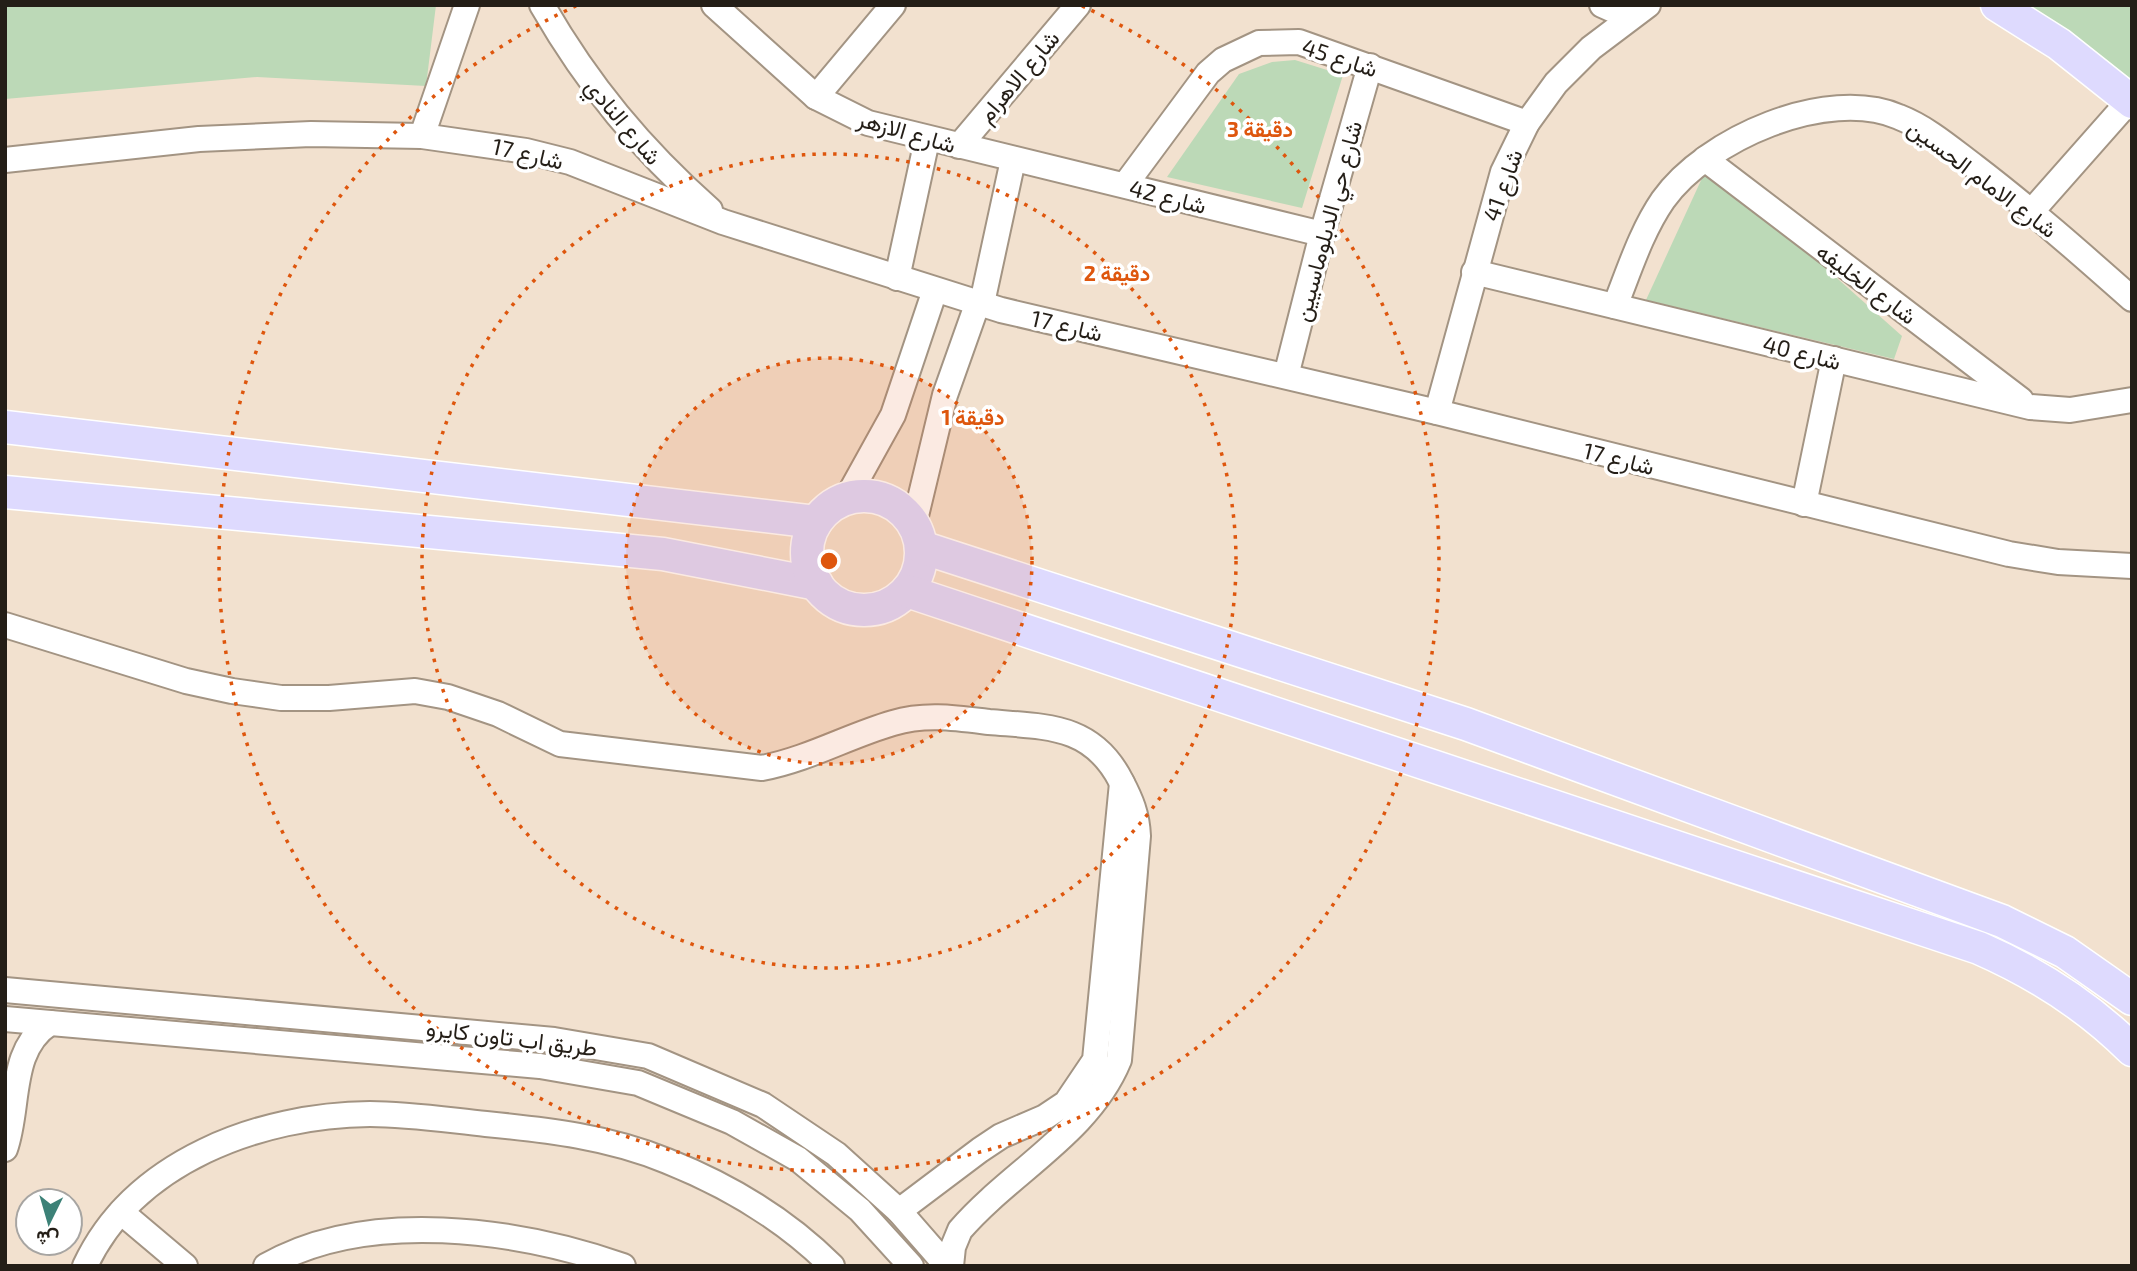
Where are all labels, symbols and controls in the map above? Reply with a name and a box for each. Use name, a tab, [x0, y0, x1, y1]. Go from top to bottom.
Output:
street label: شارع الاهرام	[971, 24, 1067, 130]
street label: شارع 45	[1298, 32, 1381, 85]
street label: شارع النادي	[575, 72, 668, 174]
street label: شارع الازهر	[853, 103, 959, 161]
street label: شارع الامام الحسين	[1901, 113, 2063, 246]
text: 3 دقيقة	[1227, 116, 1293, 142]
street label: شارع حي الدبلوماسيين	[1287, 118, 1373, 326]
street label: شارع 17	[489, 131, 566, 178]
street label: شارع 41	[1476, 145, 1531, 226]
street label: شارع 42	[1126, 173, 1209, 222]
street label: شارع الخليفه	[1810, 236, 1923, 332]
text: 2 دقيقة	[1084, 260, 1150, 286]
street label: شارع 17	[1028, 303, 1105, 350]
street label: شارع 40	[1759, 329, 1844, 378]
text: 1 دقيقة	[941, 404, 1005, 430]
street label: شارع 17	[1580, 436, 1657, 483]
centre of rings	[817, 549, 841, 573]
street label: طريق اب تاون كايرو	[425, 1013, 599, 1063]
north arrow	[14, 1187, 84, 1257]
text: ش	[35, 1226, 60, 1252]

